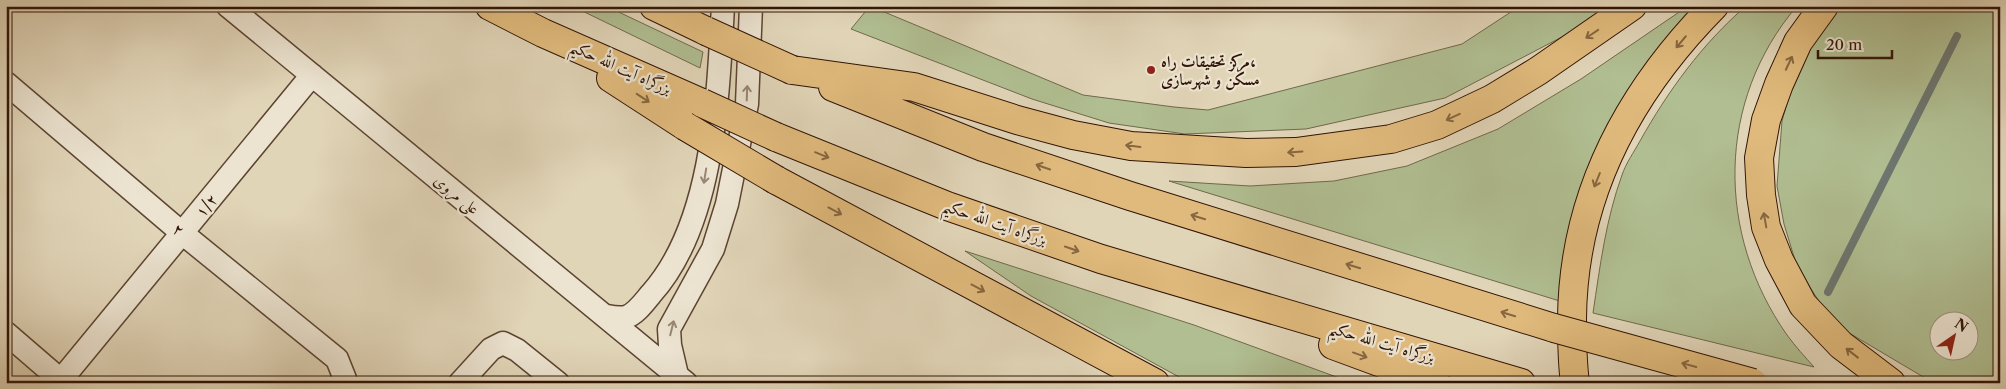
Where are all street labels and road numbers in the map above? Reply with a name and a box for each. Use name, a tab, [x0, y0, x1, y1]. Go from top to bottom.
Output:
street label: بزرگراه آیت الله حکیم	[564, 34, 676, 105]
street label: علی مروی	[429, 170, 484, 220]
street label: ۱/۲	[190, 189, 222, 221]
street label: بزرگراه آیت الله حکیم	[938, 193, 1051, 256]
street label: ۲	[169, 218, 189, 240]
street label: بزرگراه آیت الله حکیم	[1325, 315, 1438, 373]

